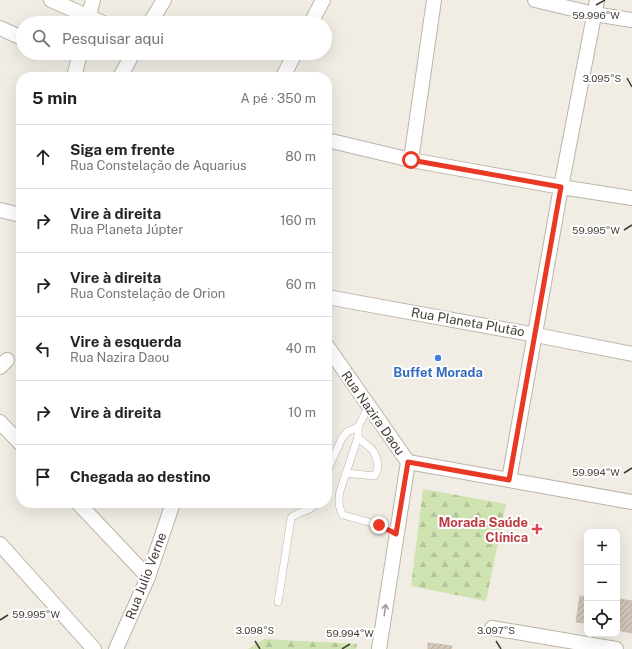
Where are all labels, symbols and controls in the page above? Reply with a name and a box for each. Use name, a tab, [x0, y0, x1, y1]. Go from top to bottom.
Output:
text: 59.996°W	[572, 9, 620, 21]
search box	[16, 16, 332, 60]
icon: search	[30, 27, 52, 49]
text: Pesquisar aqui	[62, 30, 164, 47]
text: 3.095°S	[583, 72, 622, 84]
text: 5 min	[32, 88, 77, 108]
text: A pé · 350 m	[240, 91, 316, 106]
text: Siga em frente	[70, 141, 175, 158]
icon: ahead	[32, 146, 54, 168]
text: 80 m	[285, 149, 316, 164]
route start	[402, 151, 420, 169]
text: Rua Constelação de Aquarius	[70, 158, 247, 173]
text: Vire à direita	[70, 205, 161, 222]
icon: right	[32, 210, 54, 232]
text: 160 m	[280, 213, 316, 228]
text: Rua Planeta Júpter	[70, 222, 183, 237]
text: 59.995°W	[572, 224, 620, 236]
text: Vire à direita	[70, 269, 161, 286]
icon: right	[32, 274, 54, 296]
text: 60 m	[286, 277, 316, 292]
text: Rua Constelação de Orion	[70, 286, 225, 301]
street label: Rua Planeta Plutão	[410, 305, 526, 339]
text: Vire à esquerda	[70, 333, 182, 350]
icon: left	[32, 338, 54, 360]
text: 40 m	[285, 341, 316, 356]
text: Rua Nazira Daou	[70, 350, 169, 365]
marker: Buffet Morada	[433, 353, 443, 363]
place label: Buffet Morada	[393, 365, 483, 380]
street label: Rua Nazira Daou	[338, 368, 408, 458]
icon: right	[32, 402, 54, 424]
text: Vire à direita	[70, 404, 161, 421]
text: 10 m	[288, 405, 316, 420]
icon: arrive	[32, 466, 54, 488]
text: 59.994°W	[572, 466, 620, 478]
text: Chegada ao destino	[70, 468, 211, 485]
place label: Morada Saúde Clínica	[439, 515, 528, 545]
route end	[370, 516, 388, 534]
marker: Morada Saúde Clínica	[531, 523, 543, 535]
map controls	[584, 529, 620, 637]
button: +	[584, 529, 620, 565]
street label: Rua Julio Verne	[123, 530, 169, 622]
button: −	[584, 565, 620, 601]
button: locate	[584, 601, 620, 637]
one-way arrow	[381, 604, 389, 617]
text: 59.995°W	[12, 608, 60, 620]
text: 3.098°S	[236, 624, 275, 636]
text: 3.097°S	[477, 624, 515, 636]
text: 59.994°W	[326, 627, 374, 639]

